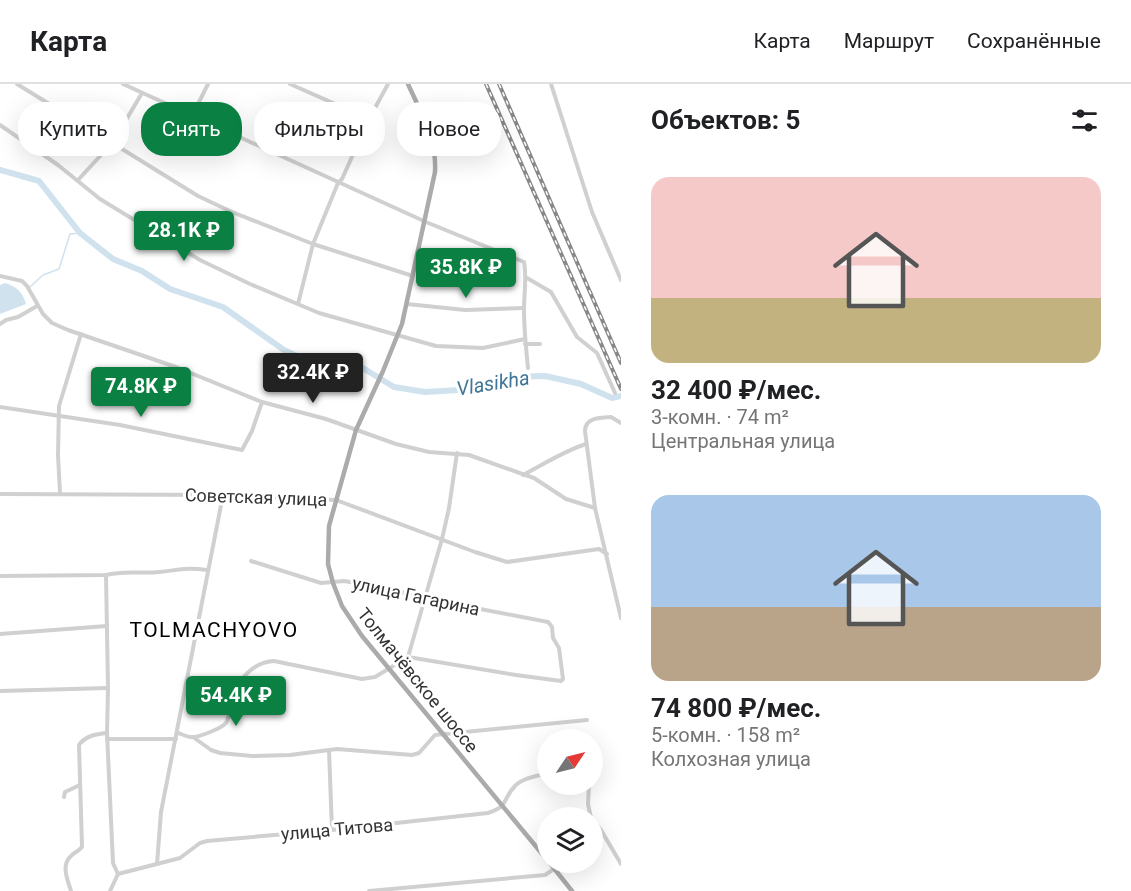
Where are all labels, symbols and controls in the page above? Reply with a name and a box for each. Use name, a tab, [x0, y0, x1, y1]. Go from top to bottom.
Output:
text: Карта	[30, 25, 107, 58]
text: Карта	[754, 29, 811, 53]
text: Маршрут	[844, 29, 934, 53]
text: Сохранённые	[967, 29, 1101, 53]
chip: Купить	[18, 102, 129, 156]
chip: Снять	[141, 102, 242, 156]
chip: Фильтры	[254, 102, 385, 156]
chip: Новое	[397, 102, 501, 156]
icon: filters	[1068, 104, 1101, 137]
text: Объектов: 5	[651, 105, 800, 135]
pin: 28.1K ₽	[129, 211, 239, 262]
icon: home	[822, 216, 930, 324]
text: 28.1K ₽	[148, 218, 220, 242]
pin: 35.8K ₽	[411, 248, 521, 299]
text: 35.8K ₽	[430, 255, 502, 279]
pin: 32.4K ₽	[258, 353, 368, 404]
text: 32.4K ₽	[277, 360, 349, 384]
water label: Vlasikha	[455, 365, 531, 401]
pin: 74.8K ₽	[86, 367, 196, 418]
text: 74.8K ₽	[105, 374, 177, 398]
text: 32 400 ₽/мес.	[651, 375, 821, 405]
text: 3-комн. · 74 m²	[651, 405, 789, 429]
text: Центральная улица	[651, 429, 835, 453]
street label: Советская улица	[184, 484, 328, 510]
icon: home	[822, 534, 930, 642]
street label: улица Гагарина	[350, 572, 482, 620]
street label: Толмачёвское шоссе	[353, 604, 483, 756]
district label: TOLMACHYOVO	[129, 618, 299, 642]
pin: 54.4K ₽	[181, 676, 291, 727]
text: 54.4K ₽	[200, 683, 272, 707]
text: 74 800 ₽/мес.	[651, 693, 821, 723]
text: 5-комн. · 158 m²	[651, 723, 800, 747]
north arrow	[537, 729, 603, 795]
map controls	[537, 729, 603, 873]
text: Колхозная улица	[651, 747, 811, 771]
button: layers	[537, 807, 603, 873]
street label: улица Титова	[280, 814, 394, 844]

